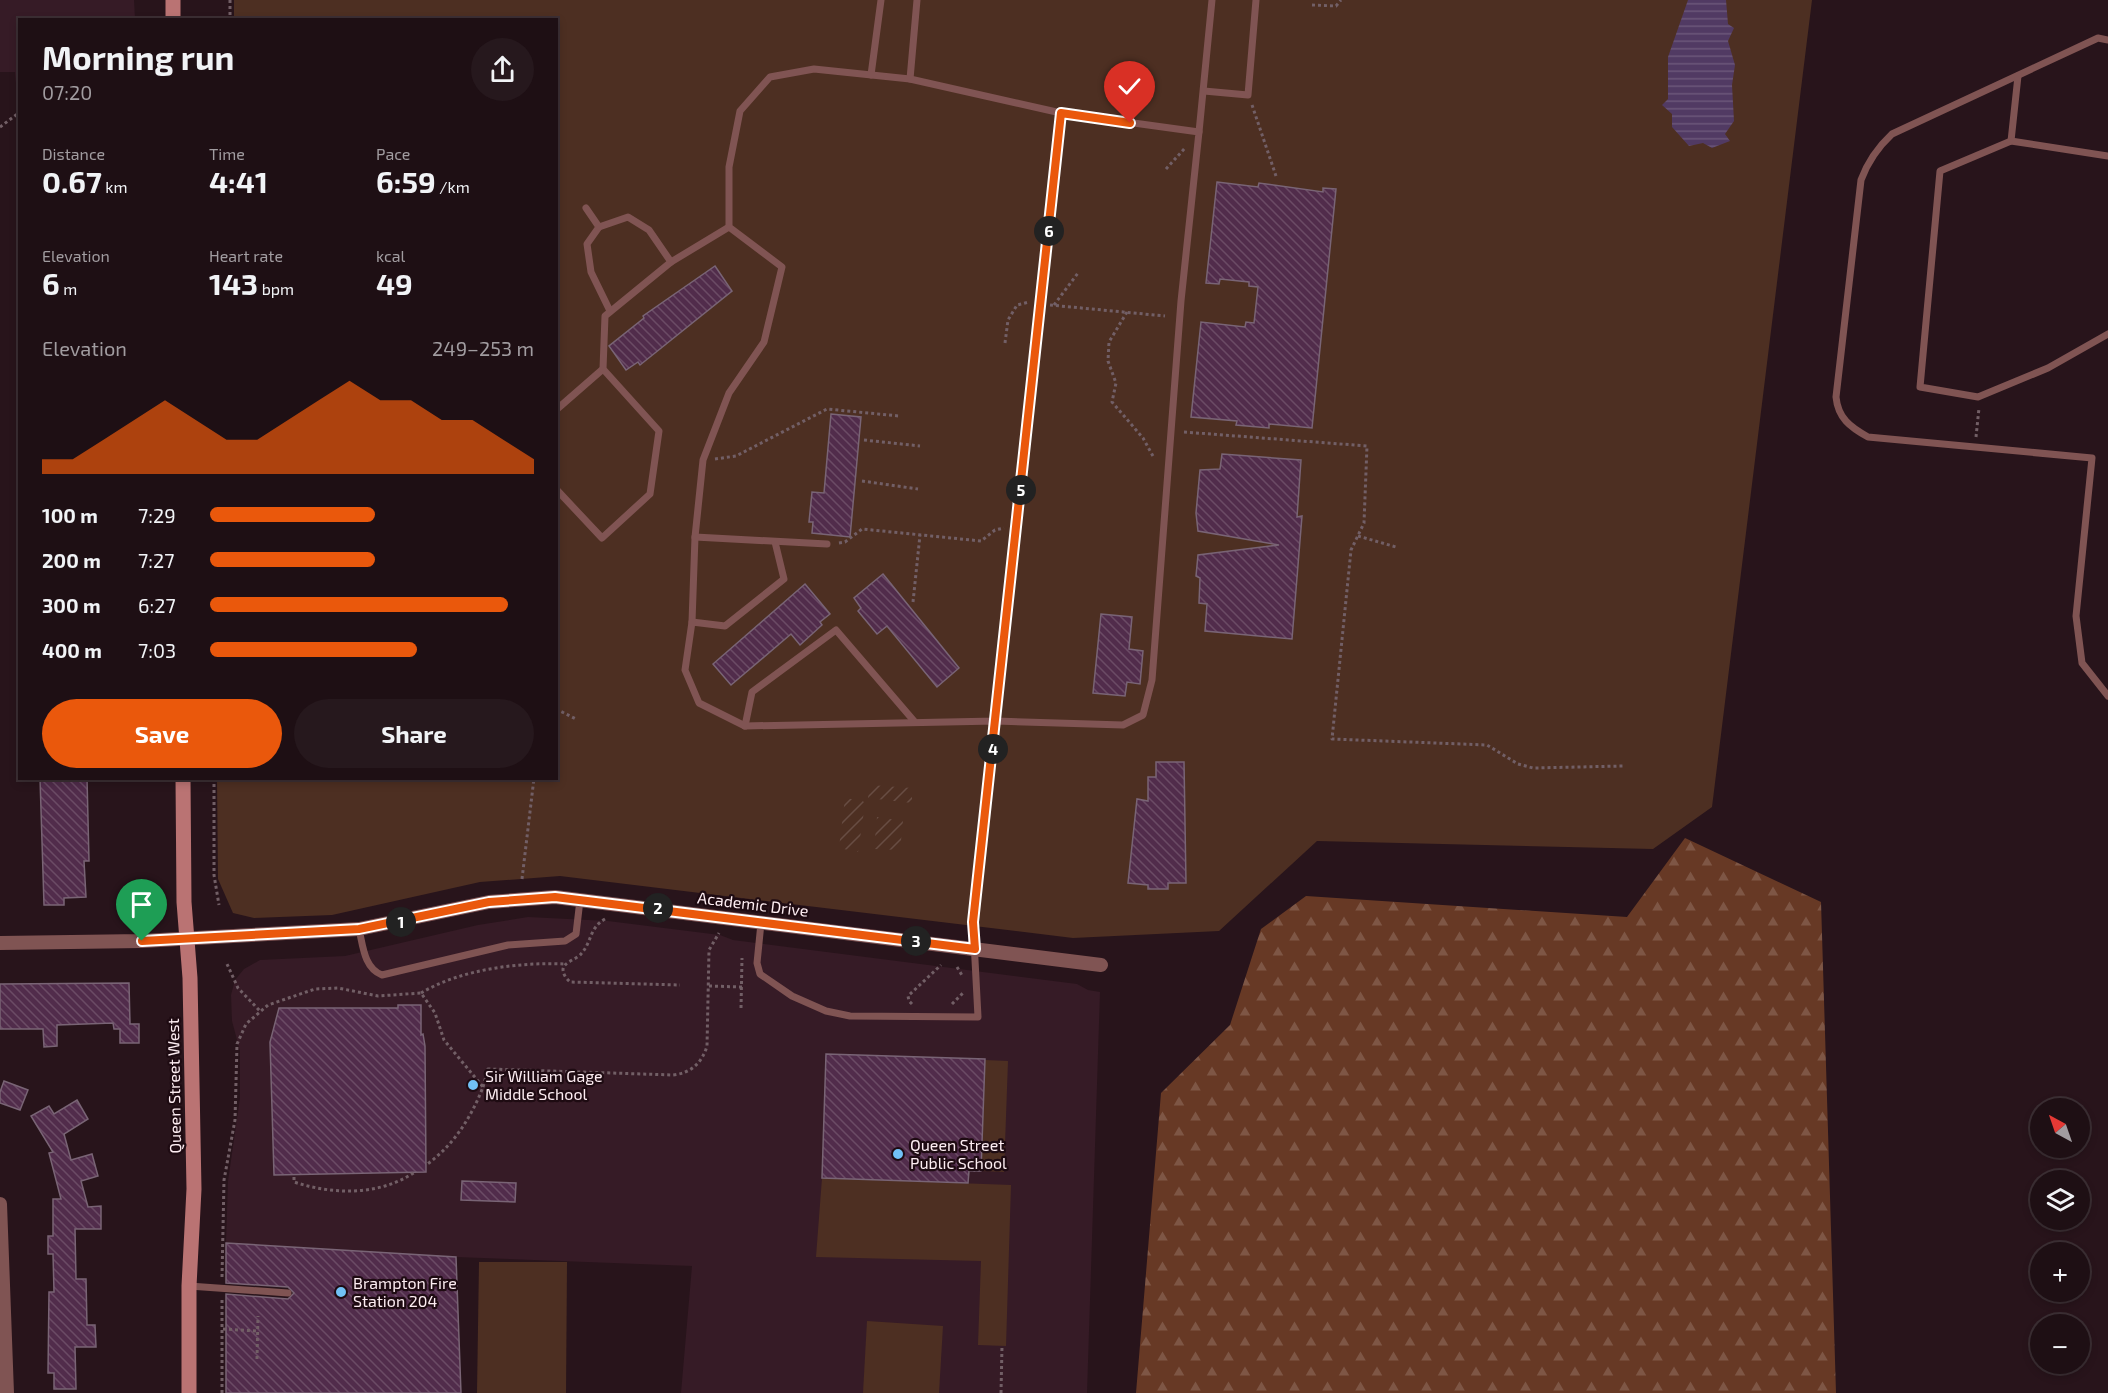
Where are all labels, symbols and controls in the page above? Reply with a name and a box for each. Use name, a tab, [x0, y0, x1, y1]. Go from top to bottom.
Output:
text: Morning run	[42, 37, 234, 77]
button: share	[471, 38, 534, 101]
pin	[1104, 61, 1155, 123]
icon: check	[1113, 70, 1146, 103]
text: 07:20	[42, 80, 92, 104]
text: Distance	[42, 144, 105, 163]
text: Time	[209, 144, 245, 163]
text: Pace	[376, 144, 410, 163]
text: 0.67	[42, 163, 102, 199]
text: 4:41	[209, 163, 268, 199]
text: 6:59	[376, 163, 436, 199]
text: km	[102, 177, 128, 196]
text: /km	[436, 177, 470, 196]
pin: 6	[1034, 216, 1064, 246]
text: 6	[1044, 221, 1054, 240]
text: Elevation	[42, 246, 110, 265]
text: Heart rate	[209, 246, 283, 265]
text: kcal	[376, 246, 405, 265]
text: 6	[42, 265, 60, 301]
text: 143	[209, 265, 258, 301]
text: 49	[376, 265, 413, 301]
text: m	[60, 279, 77, 298]
text: bpm	[258, 279, 294, 298]
text: Elevation	[42, 336, 127, 360]
text: 249–253 m	[432, 336, 534, 360]
pin: 5	[1006, 475, 1036, 505]
text: 5	[1017, 480, 1025, 499]
text: 100 m	[42, 503, 98, 527]
text: 7:29	[138, 503, 176, 527]
text: 200 m	[42, 548, 101, 572]
text: 7:27	[138, 548, 174, 572]
text: 300 m	[42, 593, 101, 617]
text: 6:27	[138, 593, 176, 617]
text: 400 m	[42, 638, 102, 662]
text: 7:03	[138, 638, 176, 662]
button: Save	[42, 699, 282, 768]
button: Share	[294, 699, 534, 768]
pin: 4	[978, 734, 1008, 764]
text: 4	[988, 739, 998, 758]
pin	[116, 879, 167, 941]
street label: Academic Drive	[696, 887, 810, 920]
icon: arrive	[125, 888, 158, 921]
pin: 2	[643, 893, 673, 923]
text: 2	[653, 898, 663, 917]
pin: 1	[386, 907, 416, 937]
text: 1	[398, 912, 404, 931]
pin: 3	[901, 926, 931, 956]
text: 3	[911, 931, 921, 950]
street label: Queen Street West	[163, 1018, 185, 1154]
place label: Sir William Gage Middle School	[485, 1066, 603, 1103]
marker: Sir William Gage Middle School	[466, 1078, 480, 1092]
north arrow	[2030, 1098, 2090, 1158]
map controls	[2030, 1098, 2090, 1374]
place label: Queen Street Public School	[910, 1135, 1007, 1172]
marker: Queen Street Public School	[891, 1147, 905, 1161]
button: layers	[2030, 1170, 2090, 1230]
button: +	[2030, 1242, 2090, 1302]
place label: Brampton Fire Station 204	[353, 1273, 457, 1310]
marker: Brampton Fire Station 204	[334, 1285, 348, 1299]
button: −	[2030, 1314, 2090, 1374]

